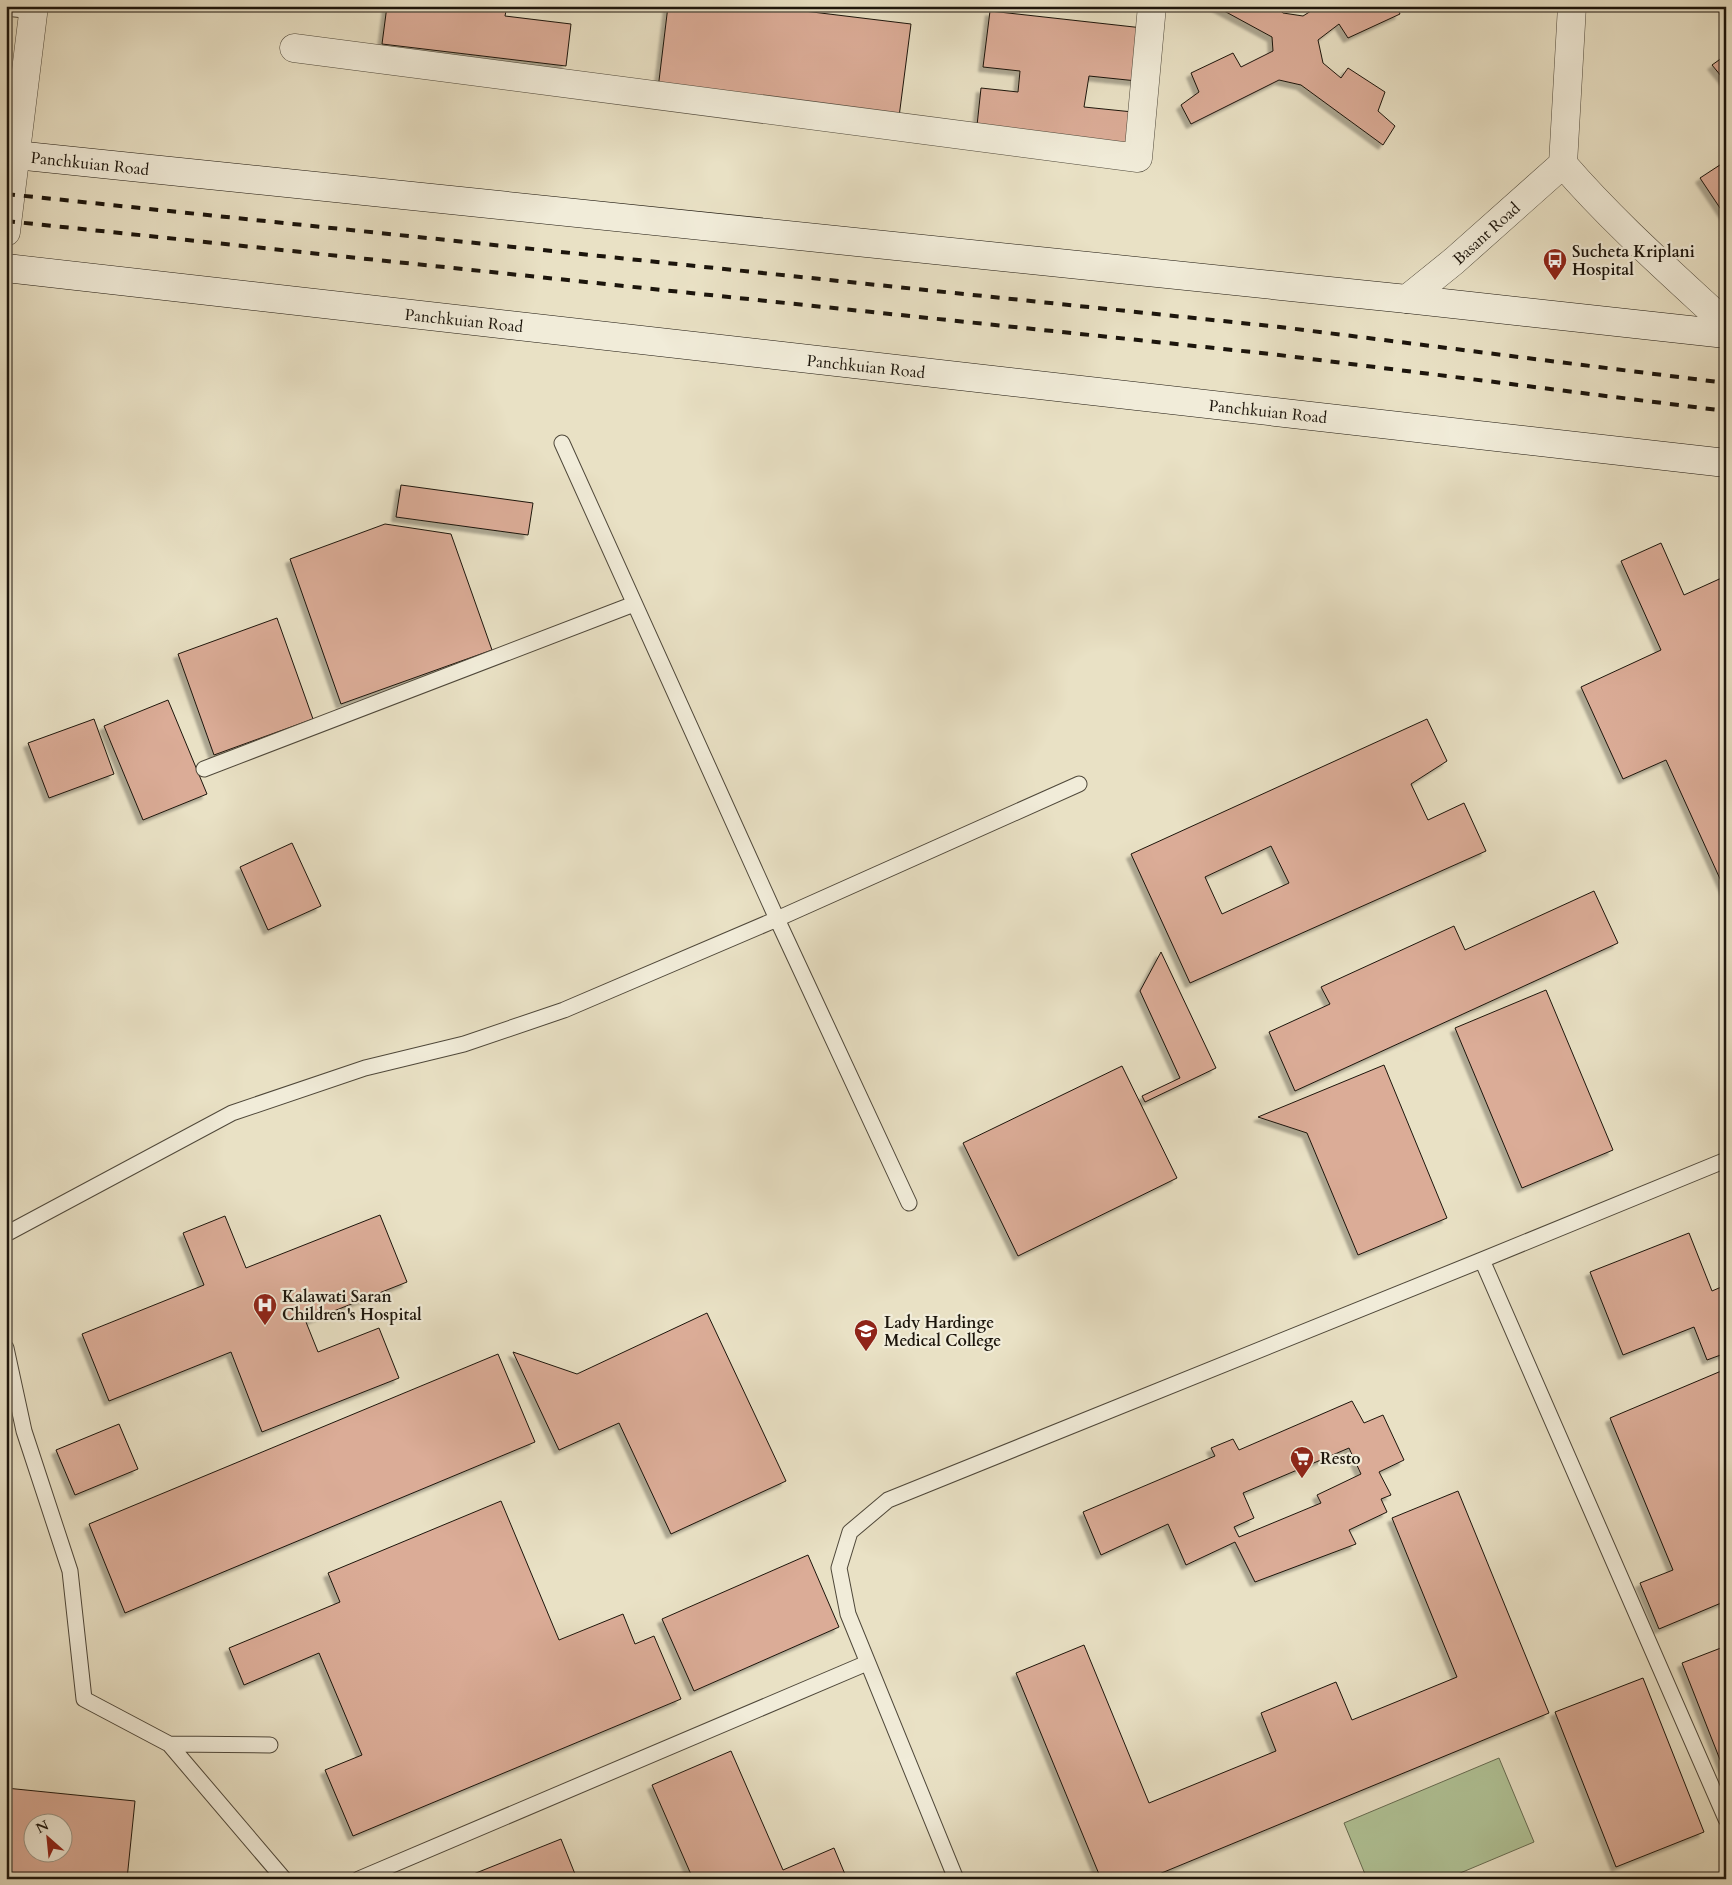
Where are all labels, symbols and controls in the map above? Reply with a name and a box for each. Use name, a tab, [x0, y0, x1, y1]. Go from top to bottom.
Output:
street label: Panchkuian Road	[30, 147, 151, 181]
street label: Basant Road	[1448, 197, 1525, 270]
place label: Sucheta Kriplani Hospital	[1572, 241, 1695, 281]
bus stop icon: Sucheta Kriplani Hospital	[1542, 247, 1568, 281]
street label: Panchkuian Road	[404, 304, 525, 338]
street label: Panchkuian Road	[806, 350, 927, 384]
street label: Panchkuian Road	[1208, 395, 1329, 429]
place label: Kalawati Saran Children's Hospital	[282, 1286, 422, 1326]
hospital icon: Kalawati Saran Children's Hospital	[252, 1292, 278, 1326]
place label: Lady Hardinge Medical College	[884, 1312, 1001, 1352]
school or university icon: Lady Hardinge Medical College	[853, 1318, 879, 1352]
supermarket icon: Resto	[1289, 1445, 1315, 1479]
place label: Resto	[1320, 1448, 1361, 1470]
north arrow	[22, 1812, 72, 1862]
text: N	[33, 1816, 52, 1838]

